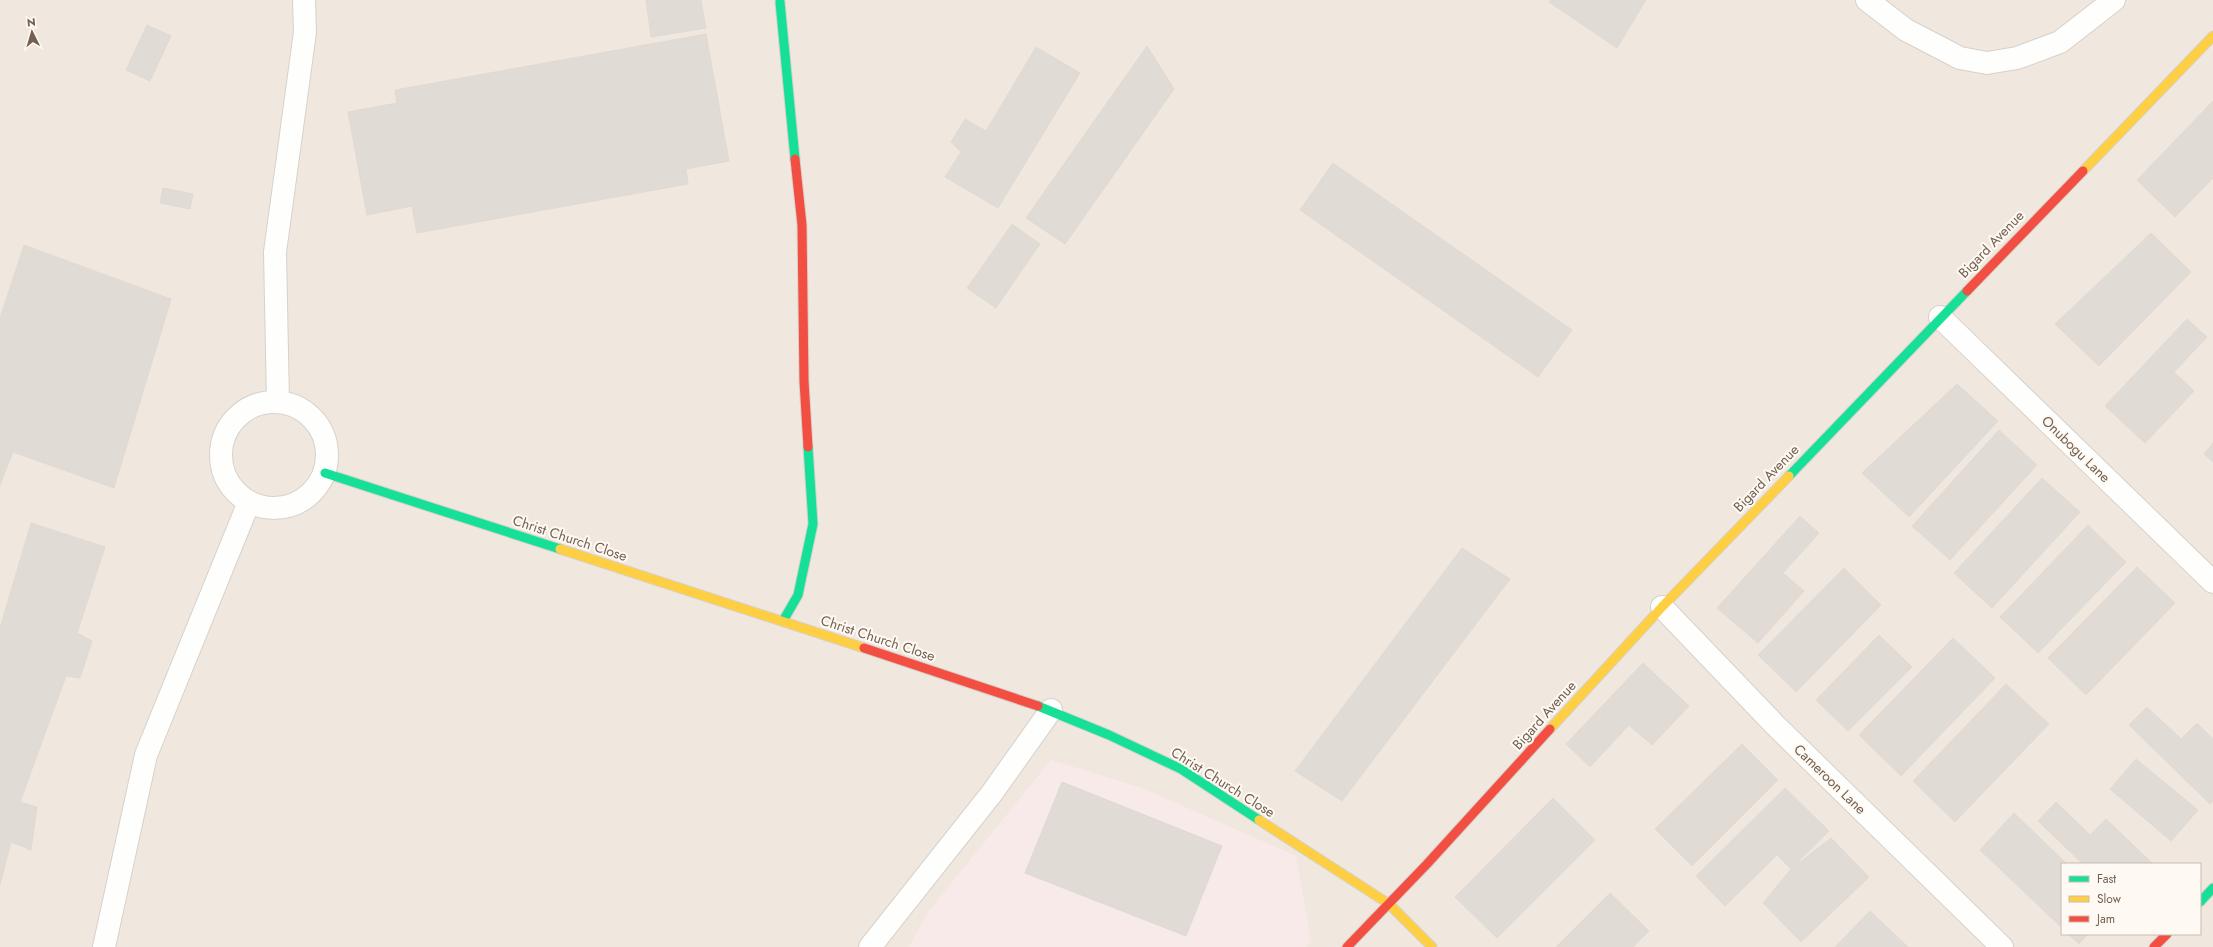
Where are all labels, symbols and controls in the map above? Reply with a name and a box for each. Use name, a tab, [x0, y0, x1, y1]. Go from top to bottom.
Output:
north arrow	[12, 12, 52, 52]
text: N	[26, 14, 36, 30]
street label: Bigard Avenue	[1954, 206, 2028, 282]
street label: Onubogu Lane	[2037, 411, 2115, 487]
street label: Bigard Avenue	[1729, 440, 1803, 516]
street label: Christ Church Close	[510, 510, 630, 566]
street label: Christ Church Close	[818, 610, 938, 666]
street label: Bigard Avenue	[1508, 676, 1580, 754]
street label: Cameroon Lane	[1789, 739, 1871, 819]
street label: Christ Church Close	[1167, 742, 1279, 822]
legend	[2061, 863, 2201, 935]
text: Fast	[2097, 870, 2116, 888]
text: Slow	[2097, 890, 2122, 908]
text: Jam	[2095, 910, 2115, 928]

